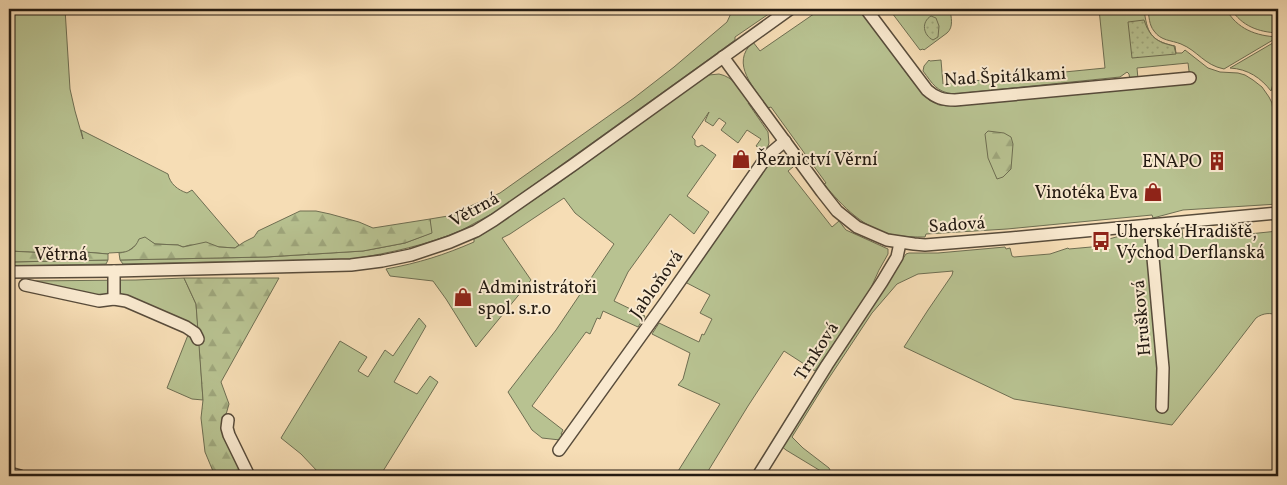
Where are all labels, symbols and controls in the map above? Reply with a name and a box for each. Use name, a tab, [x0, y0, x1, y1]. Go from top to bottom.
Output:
street label: Nad Špitálkami	[943, 62, 1067, 93]
shop icon: Řeznictví Věrní	[730, 148, 752, 170]
place label: Řeznictví Věrní	[756, 148, 878, 173]
place label: ENAPO	[1142, 150, 1202, 175]
building icon: ENAPO	[1206, 150, 1228, 172]
place label: Vinotéka Eva	[1034, 181, 1138, 206]
shop icon: Vinotéka Eva	[1142, 181, 1164, 203]
street label: Větrná	[445, 186, 504, 234]
street label: Sadová	[928, 211, 986, 240]
place label: Uherské Hradiště, Východ Derflanská	[1116, 220, 1265, 266]
bus stop icon: Uherské Hradiště, Východ Derflanská	[1090, 230, 1112, 252]
street label: Větrná	[34, 243, 88, 268]
street label: Jabloňová	[625, 246, 690, 324]
place label: Administrátoři spol. s.r.o	[478, 276, 597, 322]
street label: Hrušková	[1127, 279, 1158, 357]
shop icon: Administrátoři spol. s.r.o	[452, 286, 474, 308]
street label: Trnková	[789, 318, 846, 386]

